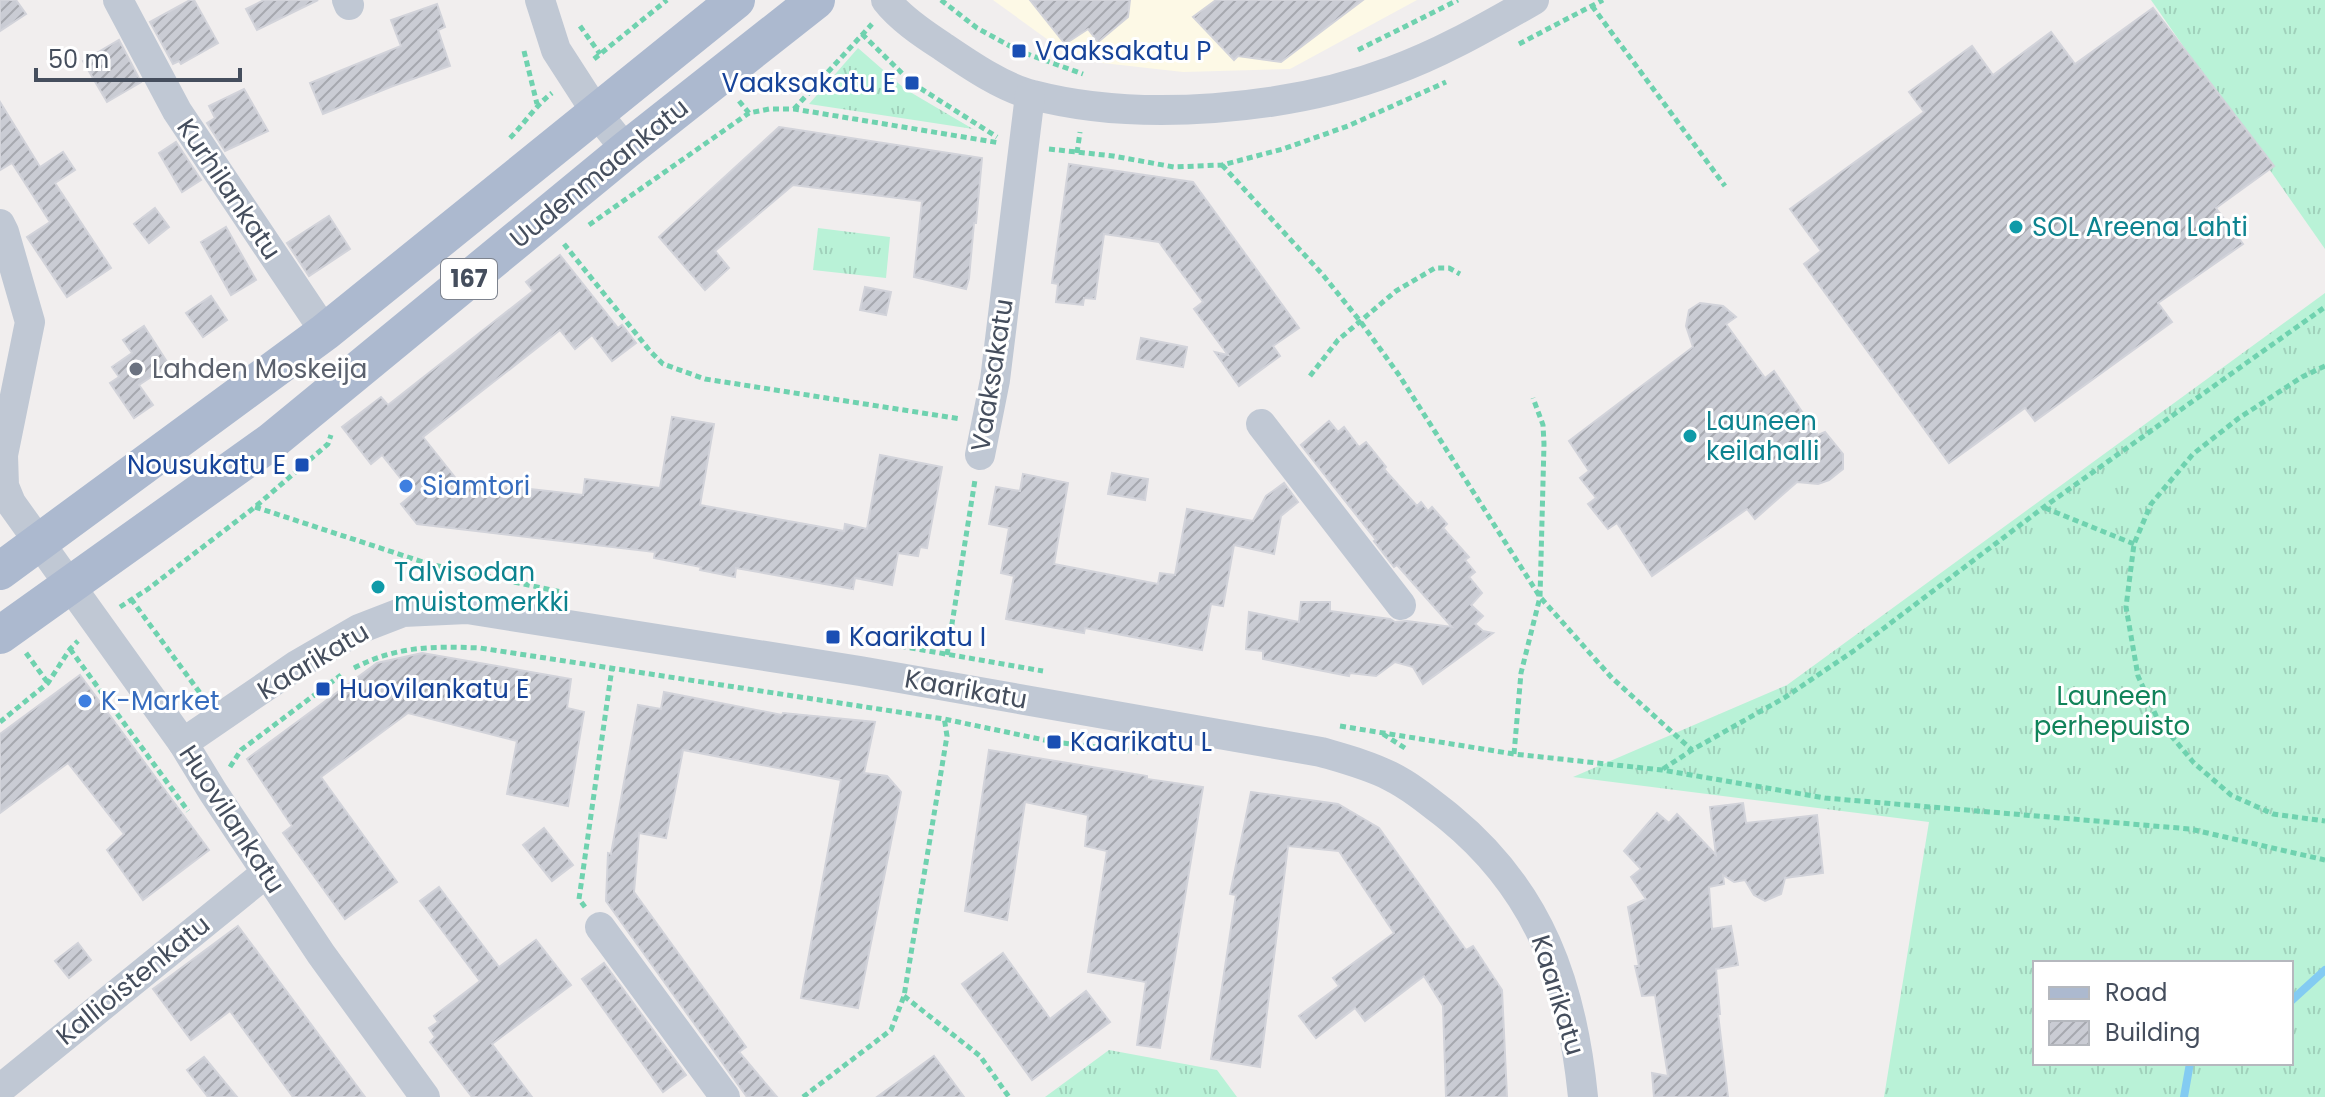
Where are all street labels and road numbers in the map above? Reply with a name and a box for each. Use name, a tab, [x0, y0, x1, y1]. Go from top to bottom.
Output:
street label: Uudenmaankatu	[502, 90, 696, 256]
street label: Kurhilankatu	[169, 112, 289, 266]
road number: 167	[441, 259, 497, 299]
street label: Vaaksakatu	[962, 296, 1022, 454]
street label: Kaarikatu	[251, 614, 375, 708]
street label: Kaarikatu	[902, 661, 1030, 717]
street label: Huovilankatu	[171, 738, 293, 900]
street label: Kallioistenkatu	[49, 907, 217, 1053]
street label: Kaarikatu	[1523, 930, 1593, 1060]

